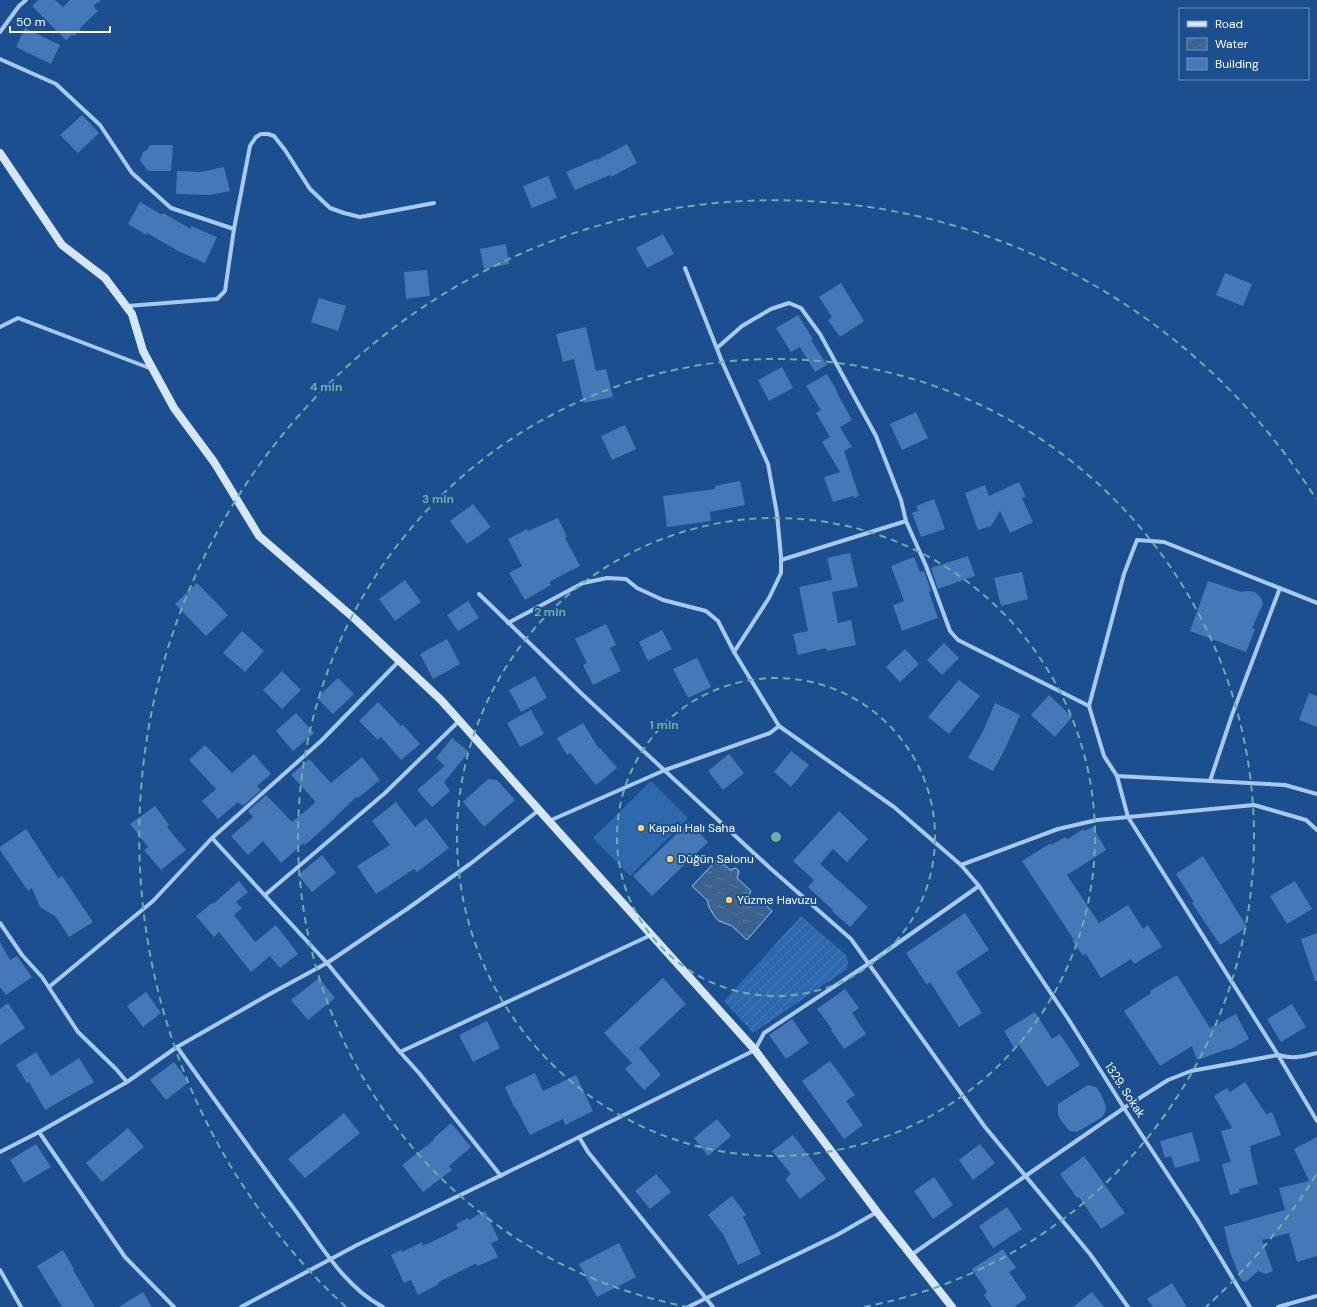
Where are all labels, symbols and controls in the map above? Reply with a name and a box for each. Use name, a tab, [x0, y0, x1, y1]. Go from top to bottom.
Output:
scale bar	[10, 8, 110, 34]
legend	[1179, 8, 1309, 80]
text: 50 m	[16, 14, 45, 30]
text: Road	[1215, 16, 1243, 32]
text: Water	[1215, 36, 1249, 52]
text: Building	[1215, 56, 1259, 72]
text: 4 min	[310, 379, 342, 395]
text: 3 min	[422, 491, 454, 507]
text: 2 min	[534, 604, 566, 620]
text: 1 min	[649, 717, 679, 733]
place label: Kapalı Halı Saha	[649, 820, 735, 836]
marker: Kapalı Halı Saha	[636, 823, 646, 833]
centre of rings	[769, 830, 783, 844]
place label: Düğün Salonu	[678, 851, 754, 867]
marker: Düğün Salonu	[665, 854, 675, 864]
place label: Yüzme Havuzu	[737, 892, 817, 908]
marker: Yüzme Havuzu	[724, 895, 734, 905]
street label: 1329. Sokak	[1101, 1059, 1149, 1121]

